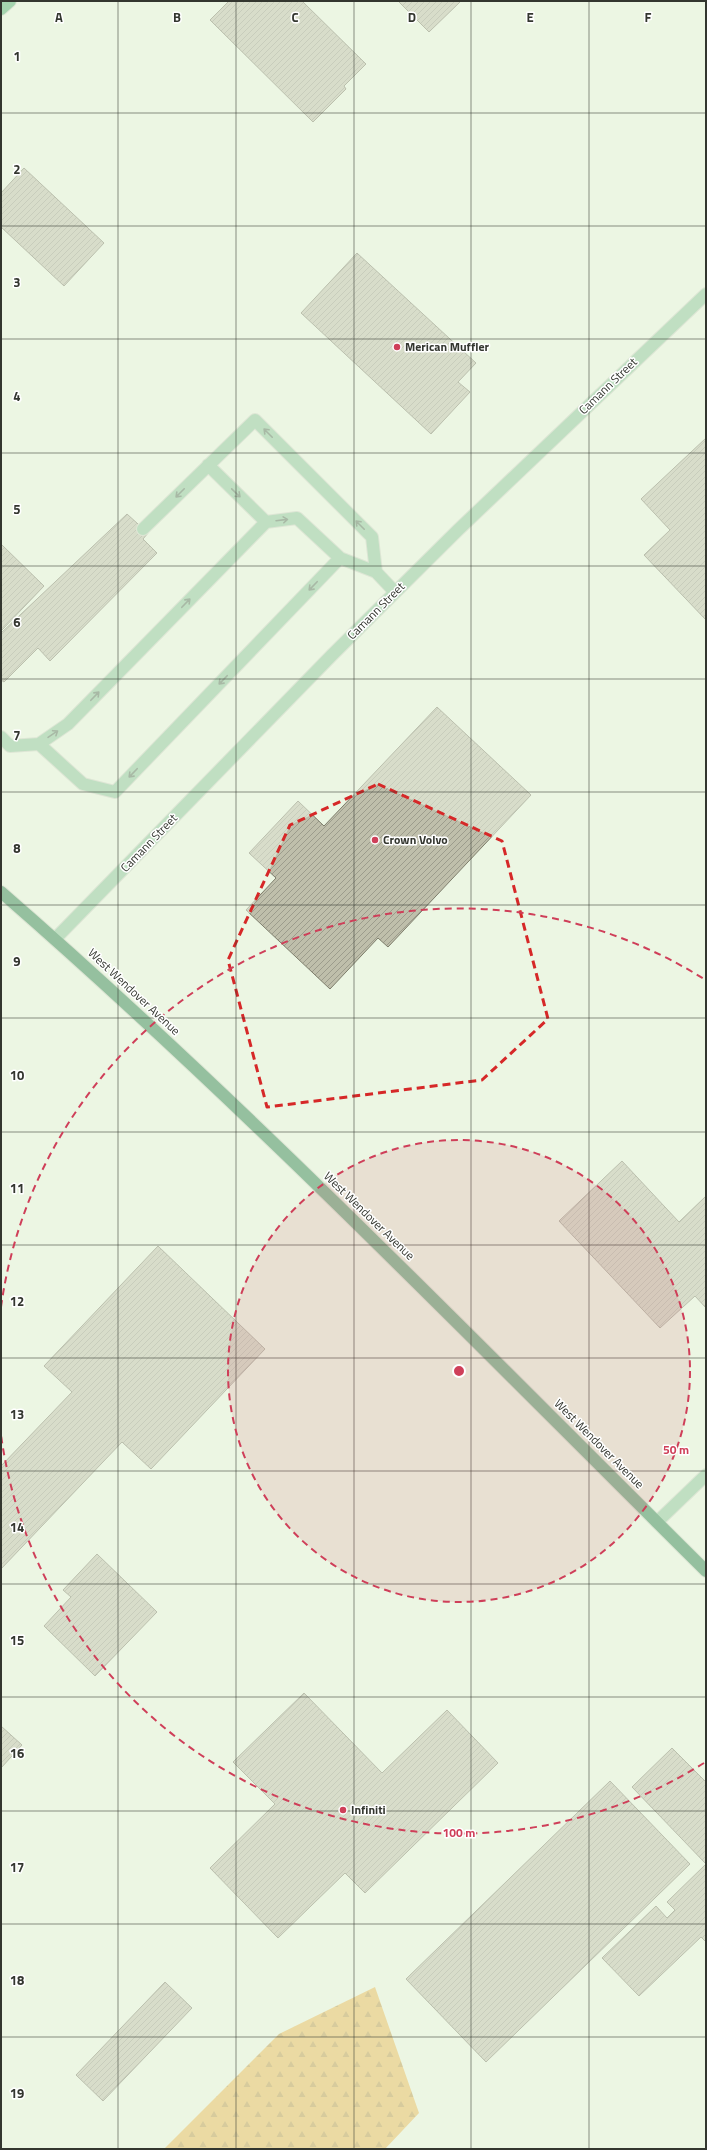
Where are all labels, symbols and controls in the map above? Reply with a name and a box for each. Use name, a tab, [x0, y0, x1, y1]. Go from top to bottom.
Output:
text: A	[55, 7, 63, 27]
text: B	[173, 7, 181, 27]
text: C	[291, 7, 299, 27]
text: D	[408, 7, 416, 27]
text: E	[526, 7, 534, 27]
text: F	[645, 7, 652, 27]
text: 1	[13, 46, 21, 66]
text: 2	[13, 159, 21, 179]
text: 3	[13, 272, 21, 292]
place label: Merican Muffler	[405, 337, 490, 356]
marker: Merican Muffler	[392, 342, 402, 352]
street label: Camann Street	[574, 352, 642, 419]
text: 4	[13, 386, 21, 406]
one-way arrow	[263, 428, 273, 438]
one-way arrow	[175, 488, 185, 498]
one-way arrow	[231, 488, 241, 497]
text: 5	[13, 499, 21, 519]
one-way arrow	[275, 516, 288, 524]
one-way arrow	[355, 520, 365, 530]
street label: Camann Street	[342, 577, 409, 644]
one-way arrow	[308, 581, 317, 591]
one-way arrow	[181, 598, 191, 608]
text: 6	[13, 612, 21, 632]
one-way arrow	[218, 675, 227, 685]
one-way arrow	[90, 691, 100, 701]
text: 7	[13, 725, 21, 745]
one-way arrow	[47, 730, 58, 738]
one-way arrow	[128, 768, 137, 779]
street label: Camann Street	[116, 808, 182, 876]
place label: Crown Volvo	[383, 830, 448, 849]
marker: Crown Volvo	[370, 835, 380, 845]
text: 8	[13, 838, 21, 858]
street label: West Wendover Avenue	[84, 944, 185, 1040]
text: 9	[13, 951, 21, 971]
text: 10	[10, 1065, 24, 1085]
street label: West Wendover Avenue	[319, 1167, 419, 1264]
text: 11	[10, 1178, 24, 1198]
text: 12	[10, 1291, 24, 1311]
centre of rings	[452, 1364, 466, 1378]
street label: West Wendover Avenue	[550, 1394, 649, 1493]
text: 13	[10, 1404, 24, 1424]
text: 50 m	[663, 1440, 689, 1459]
text: 14	[10, 1517, 24, 1537]
text: 15	[10, 1630, 24, 1650]
text: 16	[10, 1743, 24, 1763]
place label: Infiniti	[351, 1800, 386, 1819]
marker: Infiniti	[338, 1805, 348, 1815]
text: 100 m	[443, 1823, 475, 1842]
text: 17	[10, 1857, 24, 1877]
text: 18	[10, 1970, 24, 1990]
text: 19	[10, 2083, 24, 2103]

